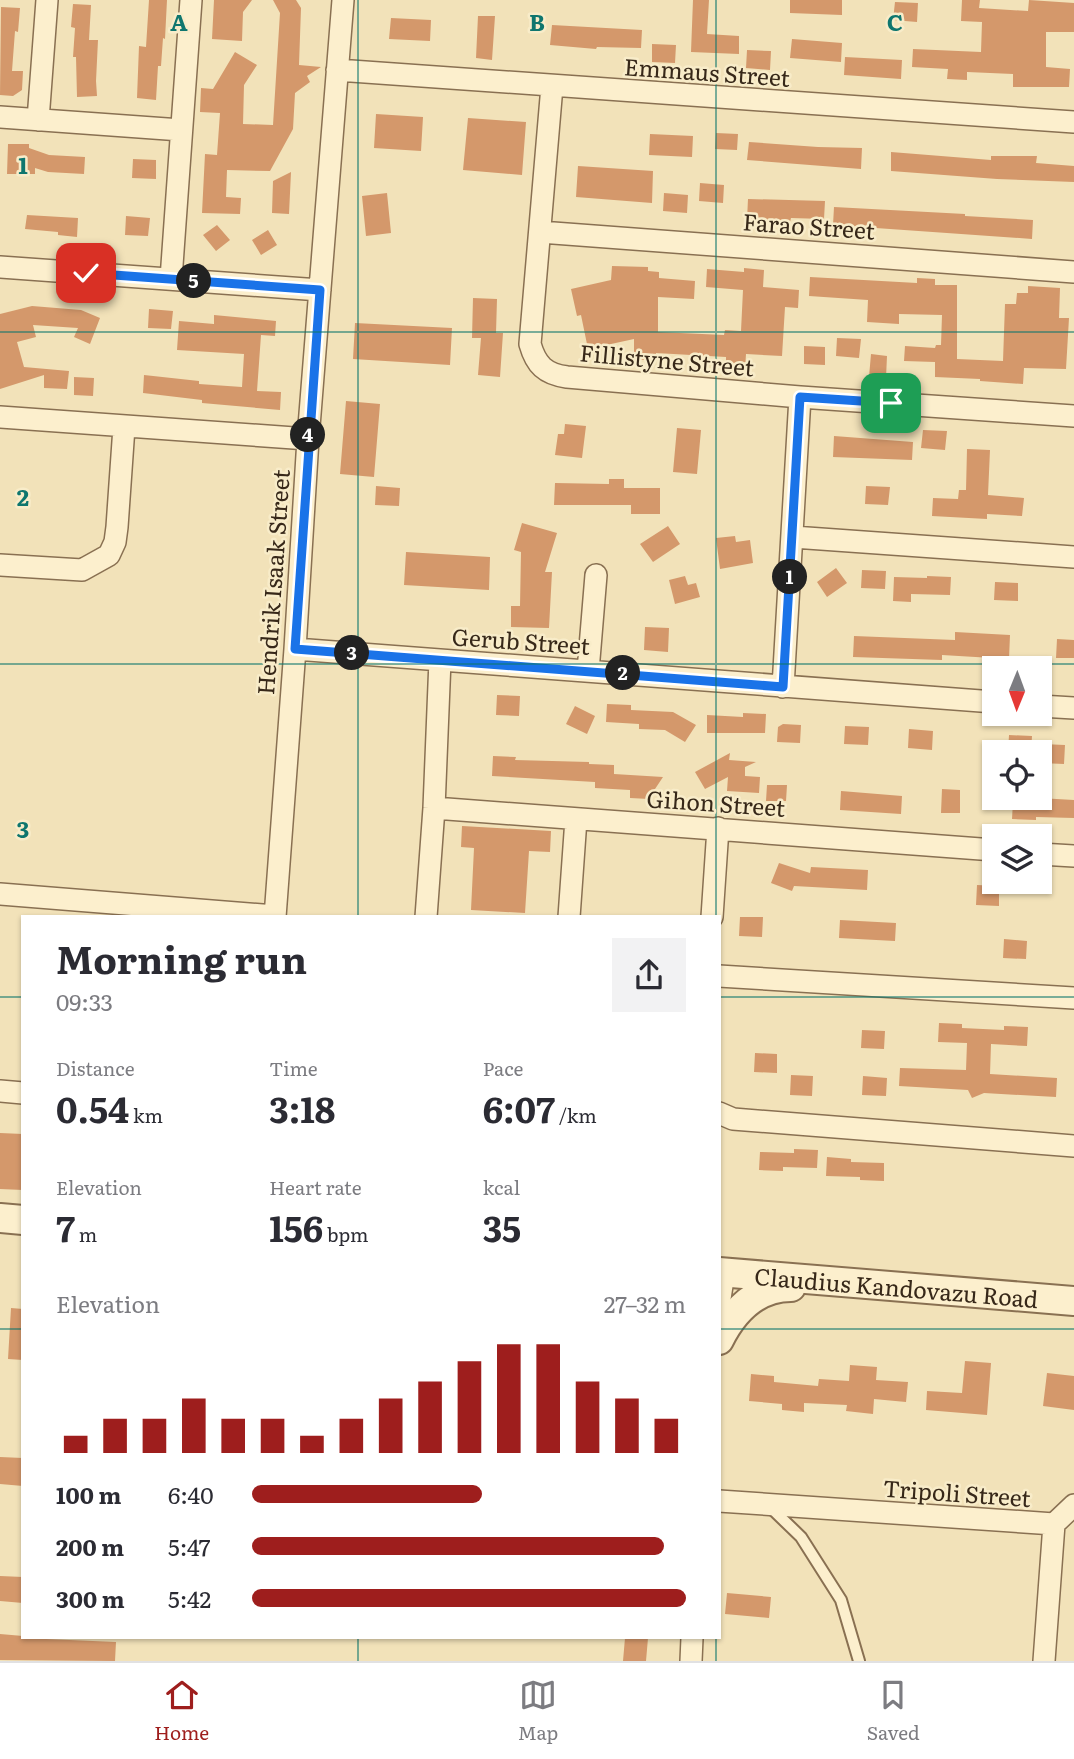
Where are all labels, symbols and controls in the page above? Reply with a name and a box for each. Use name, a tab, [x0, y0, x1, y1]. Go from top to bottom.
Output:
text: A	[170, 4, 188, 38]
text: B	[529, 4, 545, 38]
text: C	[887, 4, 903, 38]
street label: Emmaus Street	[623, 48, 792, 94]
text: 1	[18, 147, 28, 181]
street label: Farao Street	[742, 203, 877, 247]
pin	[56, 243, 116, 303]
icon: check	[67, 254, 105, 292]
pin: 5	[176, 264, 212, 298]
text: 5	[188, 266, 199, 294]
street label: Fillistyne Street	[578, 334, 756, 384]
pin	[861, 373, 921, 433]
icon: arrive	[872, 384, 910, 422]
pin: 4	[290, 418, 326, 452]
text: 4	[302, 420, 313, 448]
street label: Hendrik Isaak Street	[247, 467, 297, 696]
text: 2	[17, 479, 29, 513]
pin: 1	[772, 560, 808, 594]
text: 1	[786, 562, 793, 590]
street label: Gerub Street	[451, 618, 592, 662]
pin: 3	[334, 636, 370, 670]
text: 3	[346, 638, 357, 666]
pin: 2	[606, 656, 640, 690]
north arrow	[982, 656, 1052, 726]
map controls	[982, 656, 1052, 894]
text: 2	[617, 658, 628, 686]
button: locate	[982, 740, 1052, 810]
street label: Gihon Street	[646, 780, 787, 824]
text: 3	[17, 811, 29, 845]
button: layers	[982, 824, 1052, 894]
text: Morning run	[56, 929, 307, 986]
button: share	[612, 938, 686, 1012]
text: 09:33	[56, 984, 113, 1018]
text: Distance	[56, 1054, 135, 1082]
text: Time	[269, 1054, 318, 1082]
text: Pace	[483, 1054, 523, 1082]
text: 0.54	[56, 1082, 129, 1134]
text: 3:18	[269, 1082, 335, 1134]
text: 6:07	[483, 1082, 555, 1134]
text: km	[129, 1101, 163, 1129]
text: /km	[555, 1101, 597, 1129]
text: Elevation	[56, 1173, 142, 1201]
text: Heart rate	[269, 1173, 362, 1201]
text: kcal	[483, 1173, 520, 1201]
text: 7	[56, 1201, 75, 1253]
text: 156	[269, 1201, 323, 1253]
text: 35	[483, 1201, 521, 1253]
text: m	[75, 1220, 97, 1248]
text: bpm	[323, 1220, 368, 1248]
street label: Claudius Kandovazu Road	[753, 1258, 1040, 1315]
text: Elevation	[56, 1286, 160, 1320]
text: 27–32 m	[604, 1286, 686, 1320]
street label: Tripoli Street	[882, 1470, 1033, 1514]
text: 100 m	[56, 1477, 121, 1511]
text: 6:40	[168, 1477, 214, 1511]
text: 200 m	[56, 1529, 124, 1563]
text: 5:47	[168, 1529, 210, 1563]
text: 300 m	[56, 1581, 125, 1615]
text: 5:42	[168, 1581, 211, 1615]
tab: Home	[154, 1676, 209, 1746]
tab: Map	[518, 1676, 558, 1746]
tab: Saved	[867, 1676, 920, 1746]

